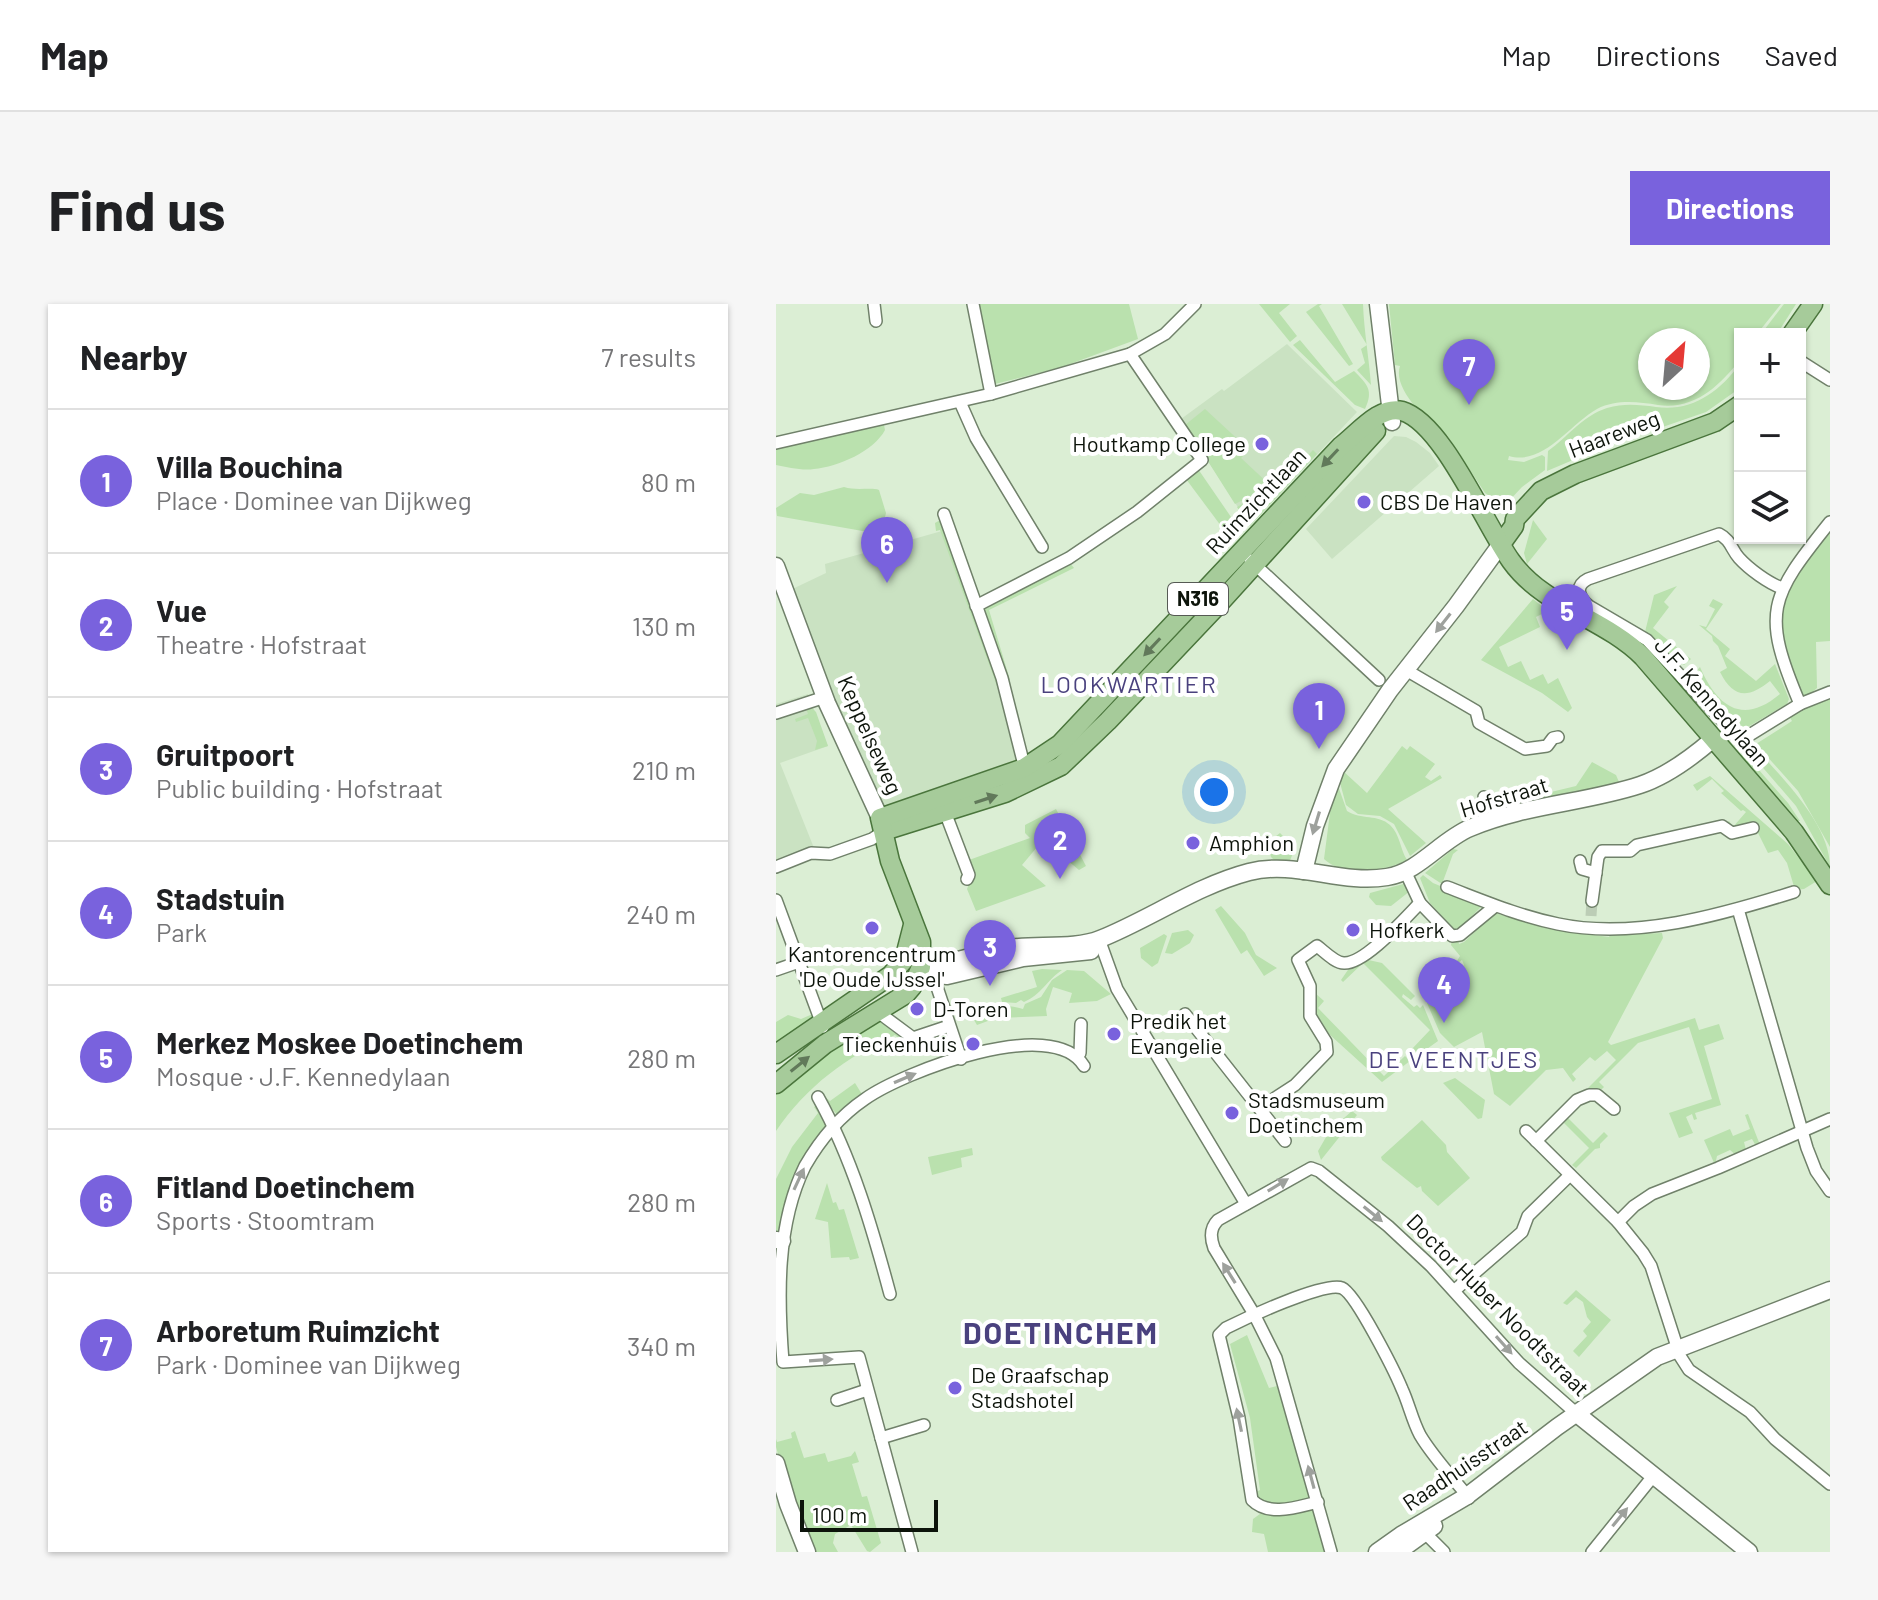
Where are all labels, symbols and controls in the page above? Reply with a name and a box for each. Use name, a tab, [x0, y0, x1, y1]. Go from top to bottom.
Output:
text: Map	[40, 32, 109, 78]
text: Map	[1502, 38, 1551, 72]
text: Directions	[1595, 38, 1721, 72]
text: Saved	[1765, 38, 1838, 72]
button: Directions	[1630, 171, 1830, 245]
text: Find us	[48, 175, 226, 242]
north arrow	[1638, 328, 1710, 400]
map controls	[1734, 328, 1806, 544]
button: +	[1734, 328, 1806, 400]
text: Nearby	[80, 336, 188, 377]
pin: 7	[1443, 339, 1495, 405]
text: 7 results	[601, 341, 696, 372]
button: −	[1734, 400, 1806, 472]
street label: Haareweg	[1565, 404, 1663, 462]
place label: Houtkamp College	[1072, 430, 1246, 456]
marker: Houtkamp College	[1253, 435, 1271, 453]
street label: Ruimzichtlaan	[1200, 442, 1311, 559]
text: Villa Bouchina	[156, 448, 343, 484]
one-way arrow	[1322, 448, 1340, 467]
text: 1	[101, 466, 111, 497]
text: 80 m	[641, 466, 696, 497]
button: layers	[1734, 472, 1806, 544]
text: Place · Dominee van Dijkweg	[156, 484, 472, 515]
place label: CBS De Haven	[1380, 488, 1513, 514]
marker: CBS De Haven	[1355, 493, 1373, 511]
pin: 6	[861, 517, 913, 583]
road number: N316	[1168, 583, 1228, 615]
pin: 5	[1541, 584, 1593, 650]
text: Vue	[156, 592, 207, 628]
text: 2	[99, 610, 113, 641]
text: 130 m	[632, 610, 696, 641]
one-way arrow	[1435, 613, 1452, 633]
text: Theatre · Hofstraat	[156, 628, 367, 659]
street label: J.F. Kennedylaan	[1650, 632, 1776, 771]
one-way arrow	[1144, 638, 1162, 657]
district label: LOOKWARTIER	[1040, 669, 1218, 698]
street label: Keppelseweg	[833, 671, 909, 798]
pin: 1	[1293, 683, 1345, 749]
text: Gruitpoort	[156, 736, 295, 772]
text: 3	[99, 754, 113, 785]
text: 210 m	[632, 754, 696, 785]
street label: Hofstraat	[1457, 770, 1551, 822]
text: Public building · Hofstraat	[156, 772, 443, 803]
your location	[1194, 772, 1234, 812]
one-way arrow	[974, 792, 998, 805]
one-way arrow	[1309, 811, 1322, 835]
pin: 2	[1034, 813, 1086, 879]
place label: Amphion	[1209, 829, 1294, 855]
marker: Amphion	[1184, 834, 1202, 852]
text: Stadstuin	[156, 880, 285, 916]
text: 4	[98, 898, 114, 929]
text: 240 m	[626, 898, 696, 929]
text: Park	[156, 916, 207, 947]
place label: Hofkerk	[1369, 916, 1444, 942]
marker: Kantorencentrum 'De Oude IJssel'	[863, 919, 881, 937]
pin: 3	[964, 920, 1016, 986]
marker: Hofkerk	[1344, 921, 1362, 939]
place label: Kantorencentrum 'De Oude IJssel'	[788, 940, 956, 991]
pin: 4	[1418, 957, 1470, 1023]
place label: D-Toren	[933, 995, 1009, 1021]
marker: D-Toren	[908, 1000, 926, 1018]
place label: Predik het Evangelie	[1130, 1007, 1227, 1058]
text: Merkez Moskee Doetinchem	[156, 1024, 523, 1060]
marker: Predik het Evangelie	[1105, 1025, 1123, 1043]
place label: Tieckenhuis	[842, 1030, 957, 1056]
marker: Tieckenhuis	[964, 1035, 982, 1053]
text: 5	[99, 1042, 113, 1073]
text: 280 m	[627, 1042, 696, 1073]
district label: DE VEENTJES	[1369, 1044, 1539, 1073]
one-way arrow	[790, 1056, 810, 1073]
text: Mosque · J.F. Kennedylaan	[156, 1060, 450, 1091]
one-way arrow	[893, 1072, 916, 1085]
place label: Stadsmuseum Doetinchem	[1248, 1086, 1385, 1137]
marker: Stadsmuseum Doetinchem	[1223, 1104, 1241, 1122]
text: Fitland Doetinchem	[156, 1168, 415, 1204]
one-way arrow	[792, 1168, 806, 1191]
one-way arrow	[1267, 1179, 1289, 1193]
text: 6	[99, 1186, 113, 1217]
text: 280 m	[627, 1186, 696, 1217]
text: Sports · Stoomtram	[156, 1204, 375, 1235]
one-way arrow	[1363, 1205, 1383, 1222]
street label: Doctor Huber Noodtstraat	[1402, 1208, 1595, 1401]
one-way arrow	[1222, 1262, 1237, 1283]
text: Arboretum Ruimzicht	[156, 1312, 440, 1348]
district label: DOETINCHEM	[963, 1314, 1159, 1350]
text: 7	[100, 1330, 112, 1361]
text: 340 m	[627, 1330, 696, 1361]
one-way arrow	[1495, 1335, 1512, 1355]
text: Park · Dominee van Dijkweg	[156, 1348, 461, 1379]
one-way arrow	[809, 1353, 834, 1366]
place label: De Graafschap Stadshotel	[971, 1361, 1109, 1412]
marker: De Graafschap Stadshotel	[946, 1379, 964, 1397]
one-way arrow	[1232, 1408, 1245, 1433]
street label: Raadhuisstraat	[1397, 1413, 1532, 1515]
one-way arrow	[1304, 1464, 1317, 1488]
scale bar	[800, 1496, 938, 1532]
text: 100 m	[812, 1501, 867, 1527]
one-way arrow	[1611, 1507, 1628, 1527]

